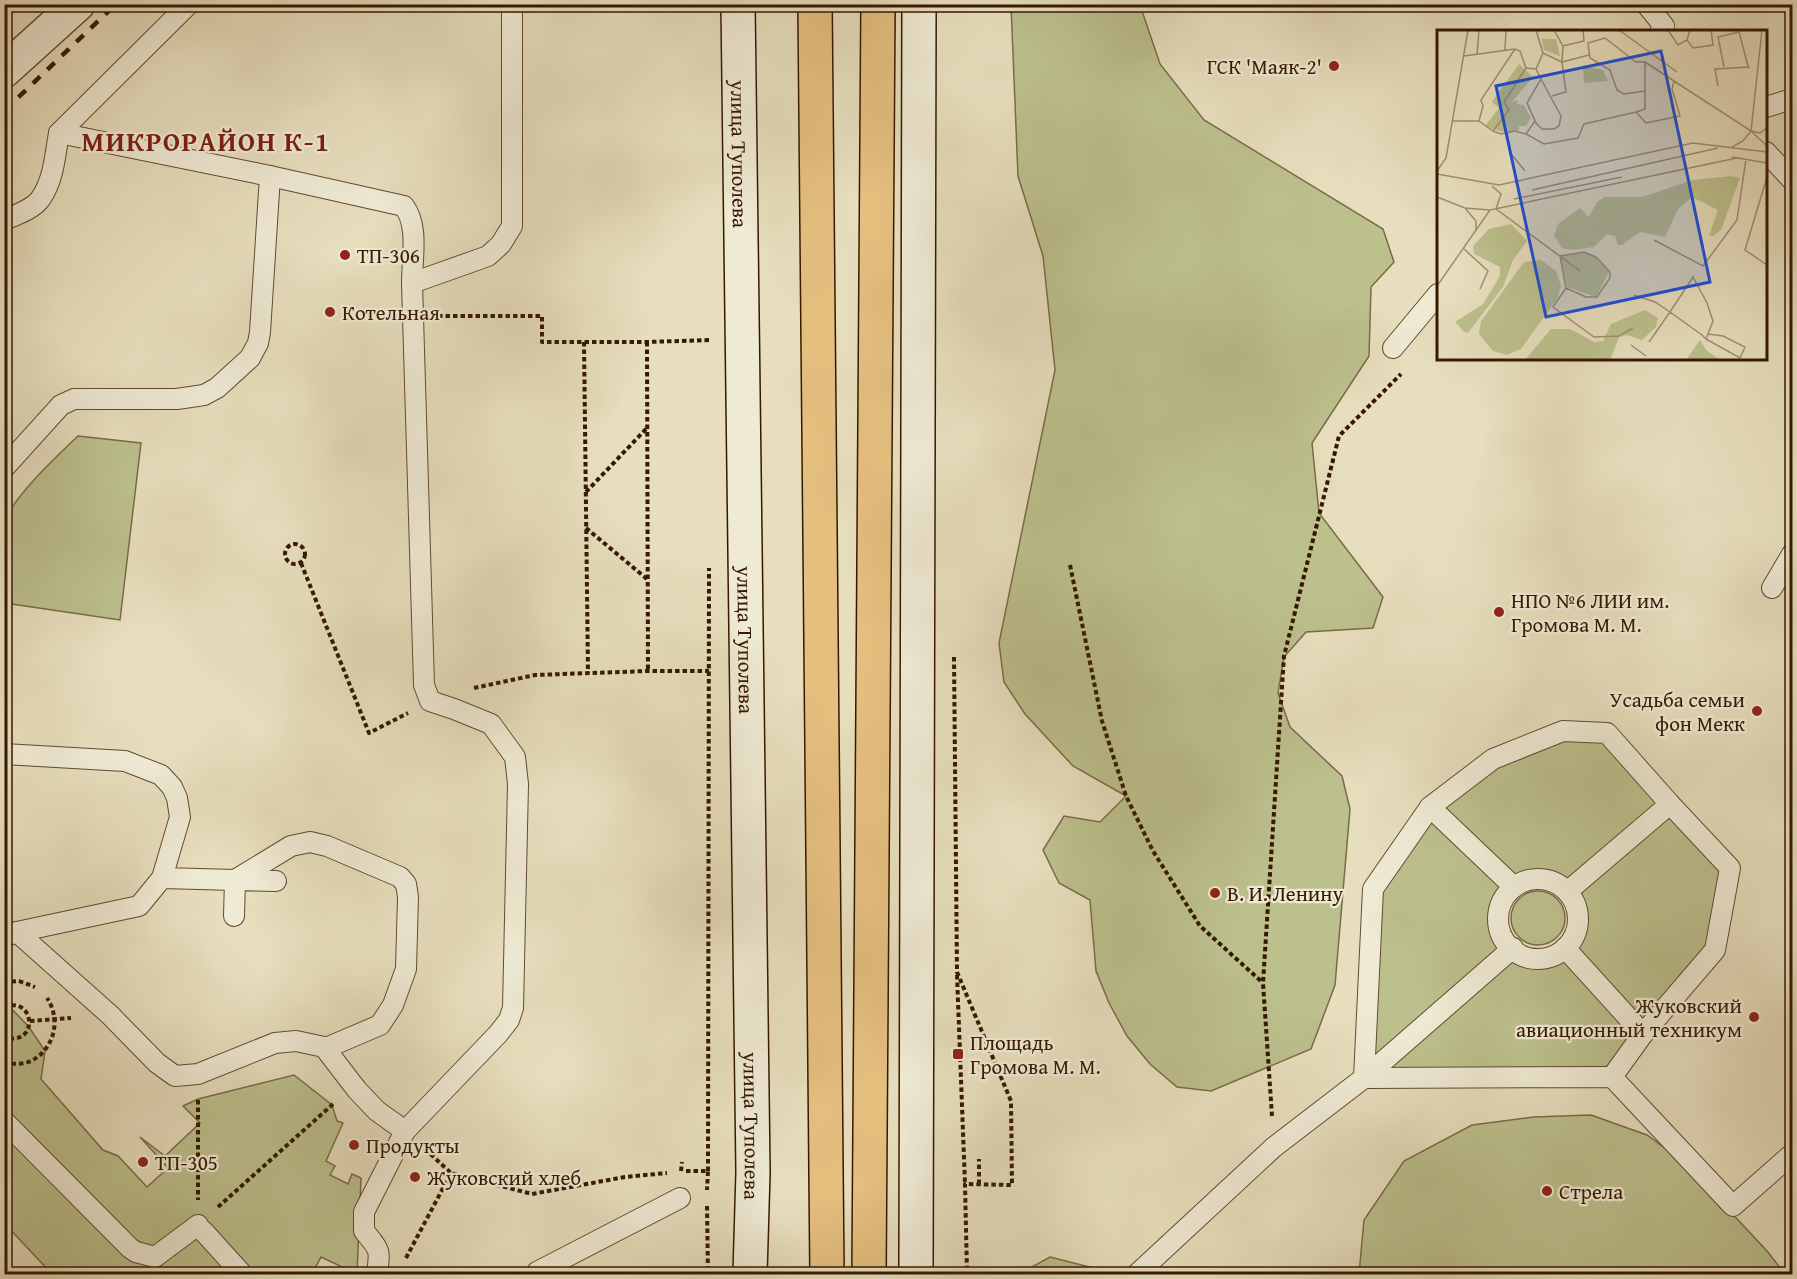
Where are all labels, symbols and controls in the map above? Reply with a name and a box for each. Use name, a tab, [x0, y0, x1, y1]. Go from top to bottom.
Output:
inset map	[1437, 30, 1767, 360]
place label: ГСК 'Маяк-2'	[1207, 51, 1322, 82]
marker: ГСК 'Маяк-2'	[1327, 59, 1341, 73]
street label: улица Туполева	[723, 79, 756, 228]
district label: МИКРОРАЙОН К-1	[82, 121, 330, 161]
place label: ТП-306	[357, 240, 420, 271]
marker: ТП-306	[338, 248, 352, 262]
place label: Котельная	[342, 297, 440, 328]
marker: Котельная	[323, 305, 337, 319]
street label: улица Туполева	[730, 565, 763, 714]
place label: НПО №6 ЛИИ им. Громова М. М.	[1511, 585, 1669, 640]
marker: НПО №6 ЛИИ им. Громова М. М.	[1492, 605, 1506, 619]
place label: Усадьба семьи фон Мекк	[1610, 684, 1745, 739]
marker: Усадьба семьи фон Мекк	[1750, 704, 1764, 718]
place label: В. И. Ленину	[1227, 878, 1344, 909]
marker: В. И. Ленину	[1208, 886, 1222, 900]
place label: Жуковский авиационный техникум	[1516, 990, 1742, 1045]
marker: Жуковский авиационный техникум	[1747, 1010, 1761, 1024]
place label: Площадь Громова М. М.	[970, 1027, 1101, 1082]
marker: Площадь Громова М. М.	[951, 1047, 965, 1061]
street label: улица Туполева	[736, 1051, 769, 1200]
place label: Продукты	[366, 1130, 460, 1161]
marker: Продукты	[347, 1138, 361, 1152]
place label: ТП-305	[155, 1147, 218, 1178]
marker: ТП-305	[136, 1155, 150, 1169]
place label: Жуковский хлеб	[426, 1162, 581, 1193]
marker: Жуковский хлеб	[408, 1170, 422, 1184]
place label: Стрела	[1559, 1176, 1623, 1207]
marker: Стрела	[1540, 1184, 1554, 1198]

